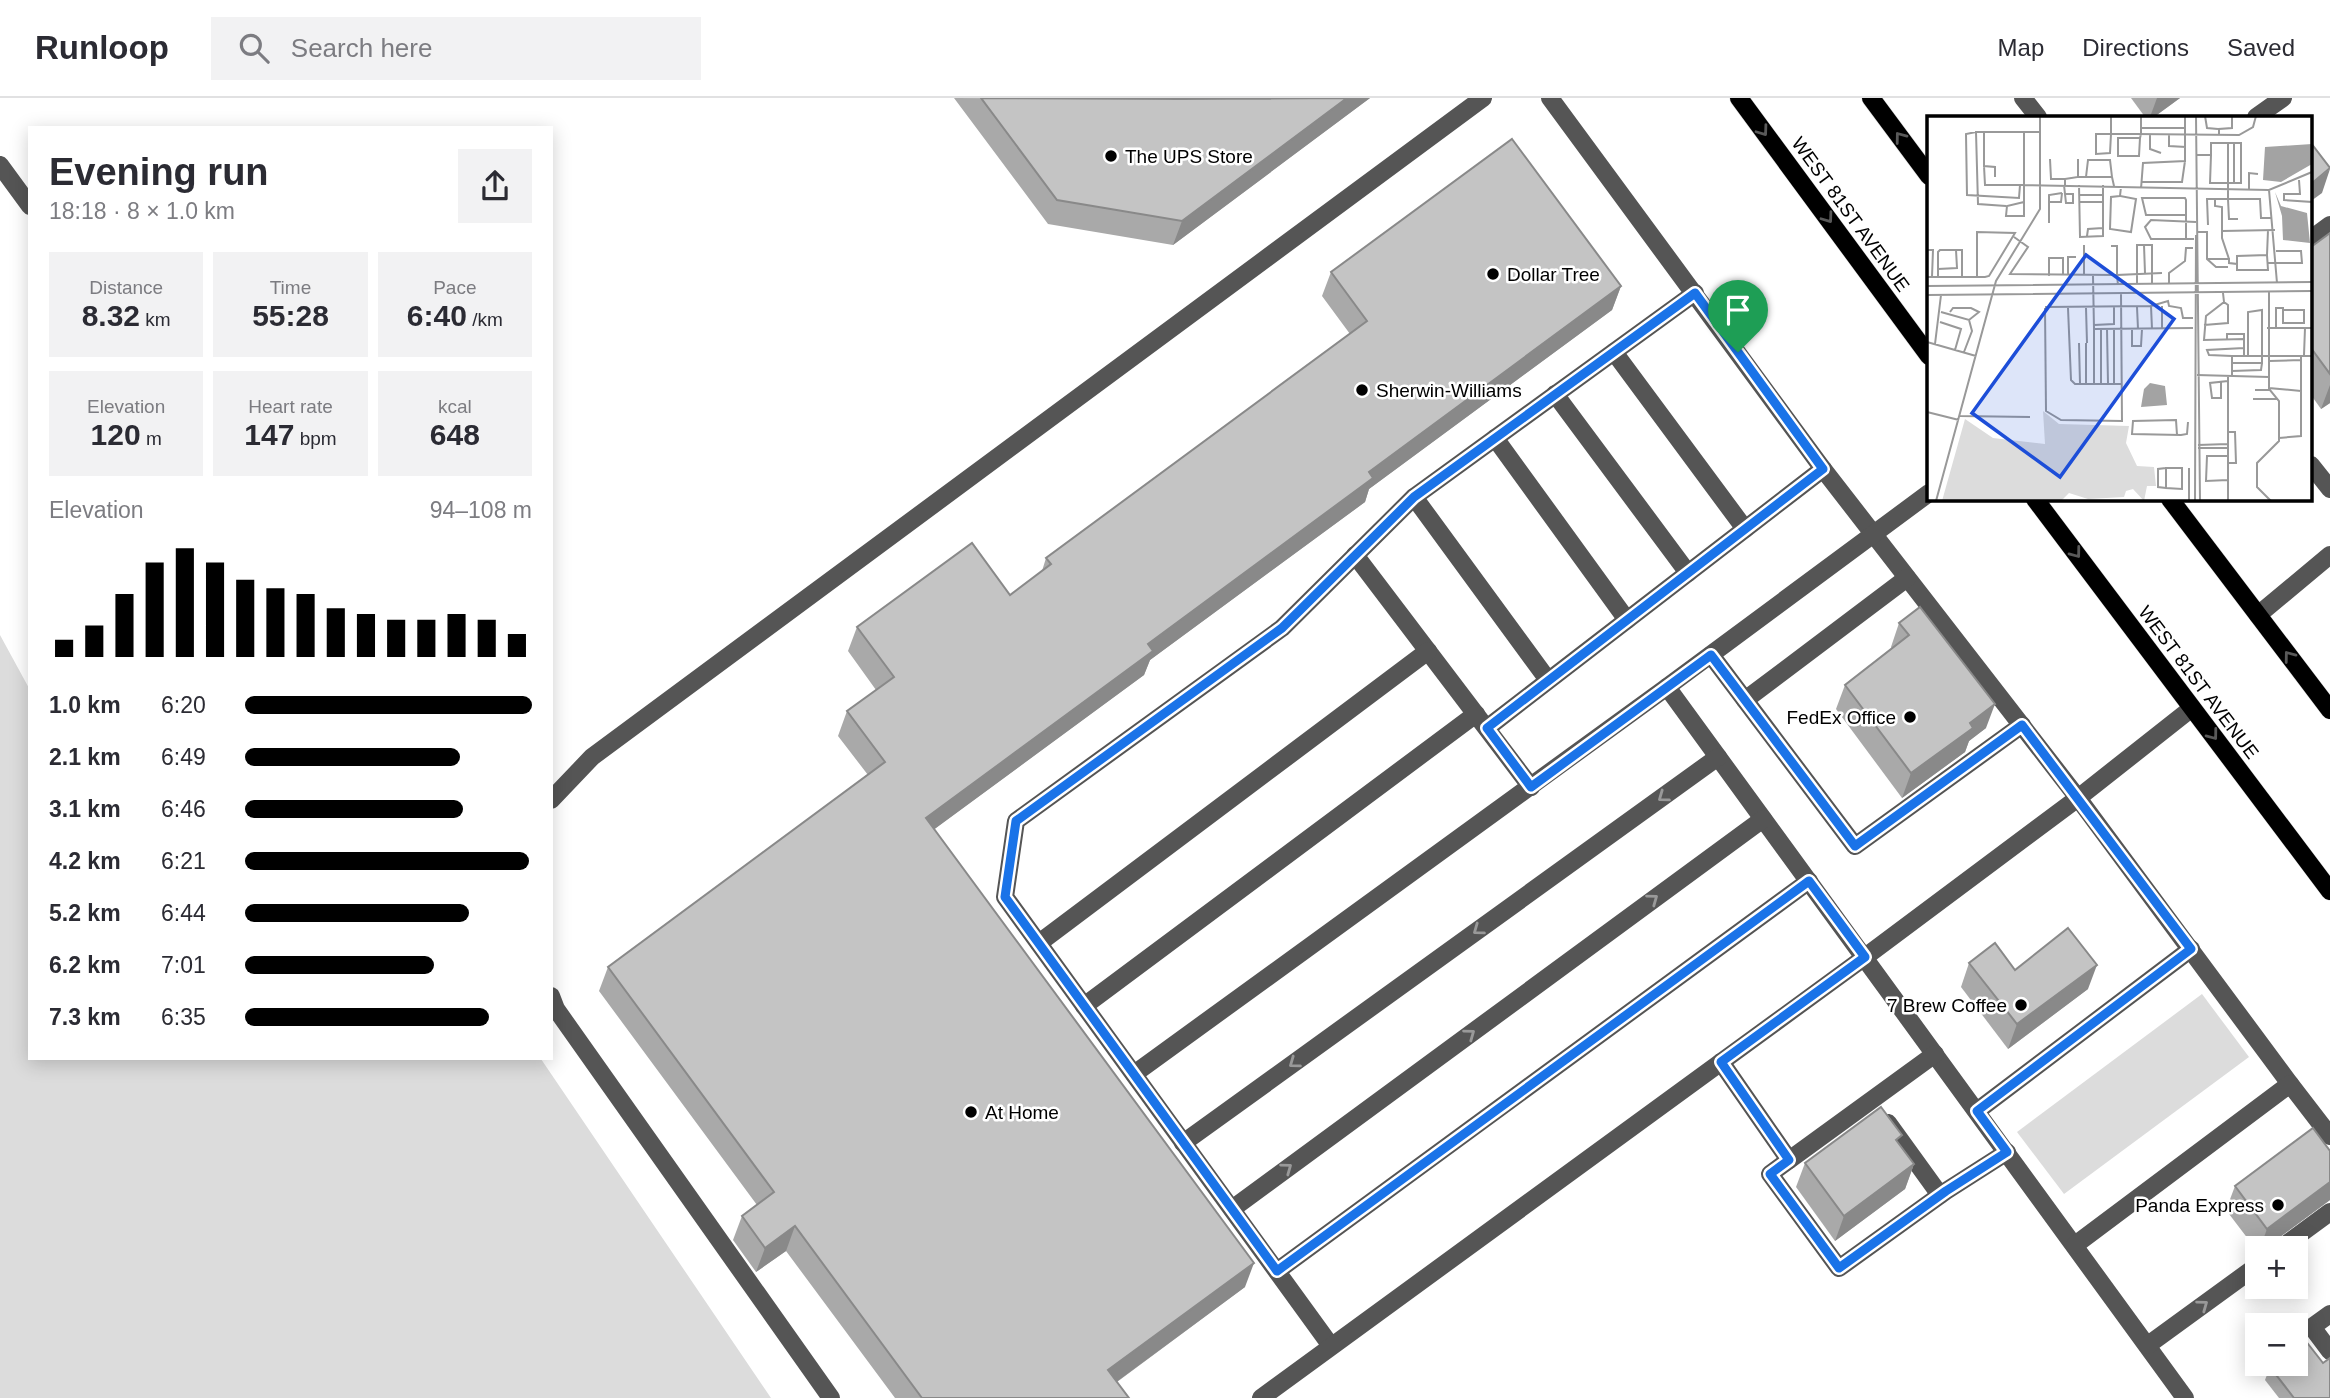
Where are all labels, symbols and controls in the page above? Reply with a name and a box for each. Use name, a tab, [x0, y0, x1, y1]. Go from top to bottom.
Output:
search box	[211, 17, 701, 80]
text: Runloop	[35, 29, 169, 66]
icon: search	[235, 29, 273, 67]
text: Search here	[291, 33, 432, 63]
text: Map	[1998, 34, 2044, 61]
text: Directions	[2082, 34, 2189, 61]
text: Saved	[2227, 34, 2295, 61]
inset map	[1927, 116, 2312, 500]
one-way arrow	[1755, 123, 1767, 135]
one-way arrow	[1896, 132, 1908, 145]
street label: WEST 81ST AVENUE	[1787, 133, 1914, 296]
place label: The UPS Store	[1125, 146, 1253, 167]
marker: The UPS Store	[1103, 148, 1119, 164]
button: share	[458, 149, 532, 223]
text: Evening run	[49, 151, 269, 193]
text: 18:18 · 8 × 1.0 km	[49, 198, 235, 224]
one-way arrow	[1819, 210, 1832, 223]
place label: Dollar Tree	[1507, 264, 1600, 285]
marker: Dollar Tree	[1485, 266, 1501, 282]
text: Distance	[89, 277, 163, 298]
text: Time	[270, 277, 311, 298]
text: Pace	[433, 277, 476, 298]
pin	[1708, 280, 1768, 352]
icon: arrive	[1719, 291, 1757, 329]
text: 8.32	[82, 299, 140, 332]
text: 55:28	[252, 299, 329, 332]
text: 6:40	[407, 299, 467, 332]
text: km	[140, 309, 171, 330]
text: /km	[467, 309, 503, 330]
place label: Sherwin-Williams	[1376, 380, 1522, 401]
marker: Sherwin-Williams	[1354, 382, 1370, 398]
text: Elevation	[87, 396, 165, 417]
text: Heart rate	[248, 396, 333, 417]
text: kcal	[438, 396, 472, 417]
text: 120	[91, 418, 141, 451]
text: 147	[244, 418, 294, 451]
text: 648	[430, 418, 480, 451]
text: m	[141, 428, 162, 449]
text: bpm	[294, 428, 337, 449]
text: Elevation	[49, 497, 144, 523]
text: 94–108 m	[430, 497, 532, 523]
one-way arrow	[2068, 545, 2080, 558]
street label: WEST 81ST AVENUE	[2134, 602, 2263, 763]
one-way arrow	[2284, 651, 2297, 664]
text: 1.0 km	[49, 692, 121, 718]
text: 6:20	[161, 692, 206, 718]
place label: FedEx Office	[1787, 707, 1896, 728]
marker: FedEx Office	[1902, 709, 1918, 725]
one-way arrow	[2204, 727, 2217, 740]
text: 2.1 km	[49, 744, 121, 770]
text: 6:49	[161, 744, 206, 770]
one-way arrow	[1658, 789, 1670, 801]
text: 3.1 km	[49, 796, 121, 822]
text: 6:46	[161, 796, 206, 822]
text: 4.2 km	[49, 848, 121, 874]
text: 6:21	[161, 848, 206, 874]
one-way arrow	[1646, 895, 1658, 908]
text: 5.2 km	[49, 900, 121, 926]
text: 6:44	[161, 900, 206, 926]
one-way arrow	[1473, 922, 1486, 934]
text: 6.2 km	[49, 952, 121, 978]
text: 7:01	[161, 952, 206, 978]
place label: 7 Brew Coffee	[1887, 995, 2007, 1016]
marker: 7 Brew Coffee	[2013, 997, 2029, 1013]
text: 7.3 km	[49, 1004, 121, 1030]
text: 6:35	[161, 1004, 206, 1030]
one-way arrow	[1462, 1030, 1475, 1042]
one-way arrow	[1289, 1055, 1302, 1067]
place label: At Home	[985, 1102, 1059, 1123]
marker: At Home	[963, 1104, 979, 1120]
one-way arrow	[1279, 1164, 1291, 1177]
place label: Panda Express	[2135, 1195, 2264, 1216]
marker: Panda Express	[2270, 1197, 2286, 1213]
map controls	[2245, 1236, 2308, 1376]
button: +	[2245, 1236, 2308, 1299]
one-way arrow	[2195, 1301, 2207, 1313]
button: −	[2245, 1313, 2308, 1376]

